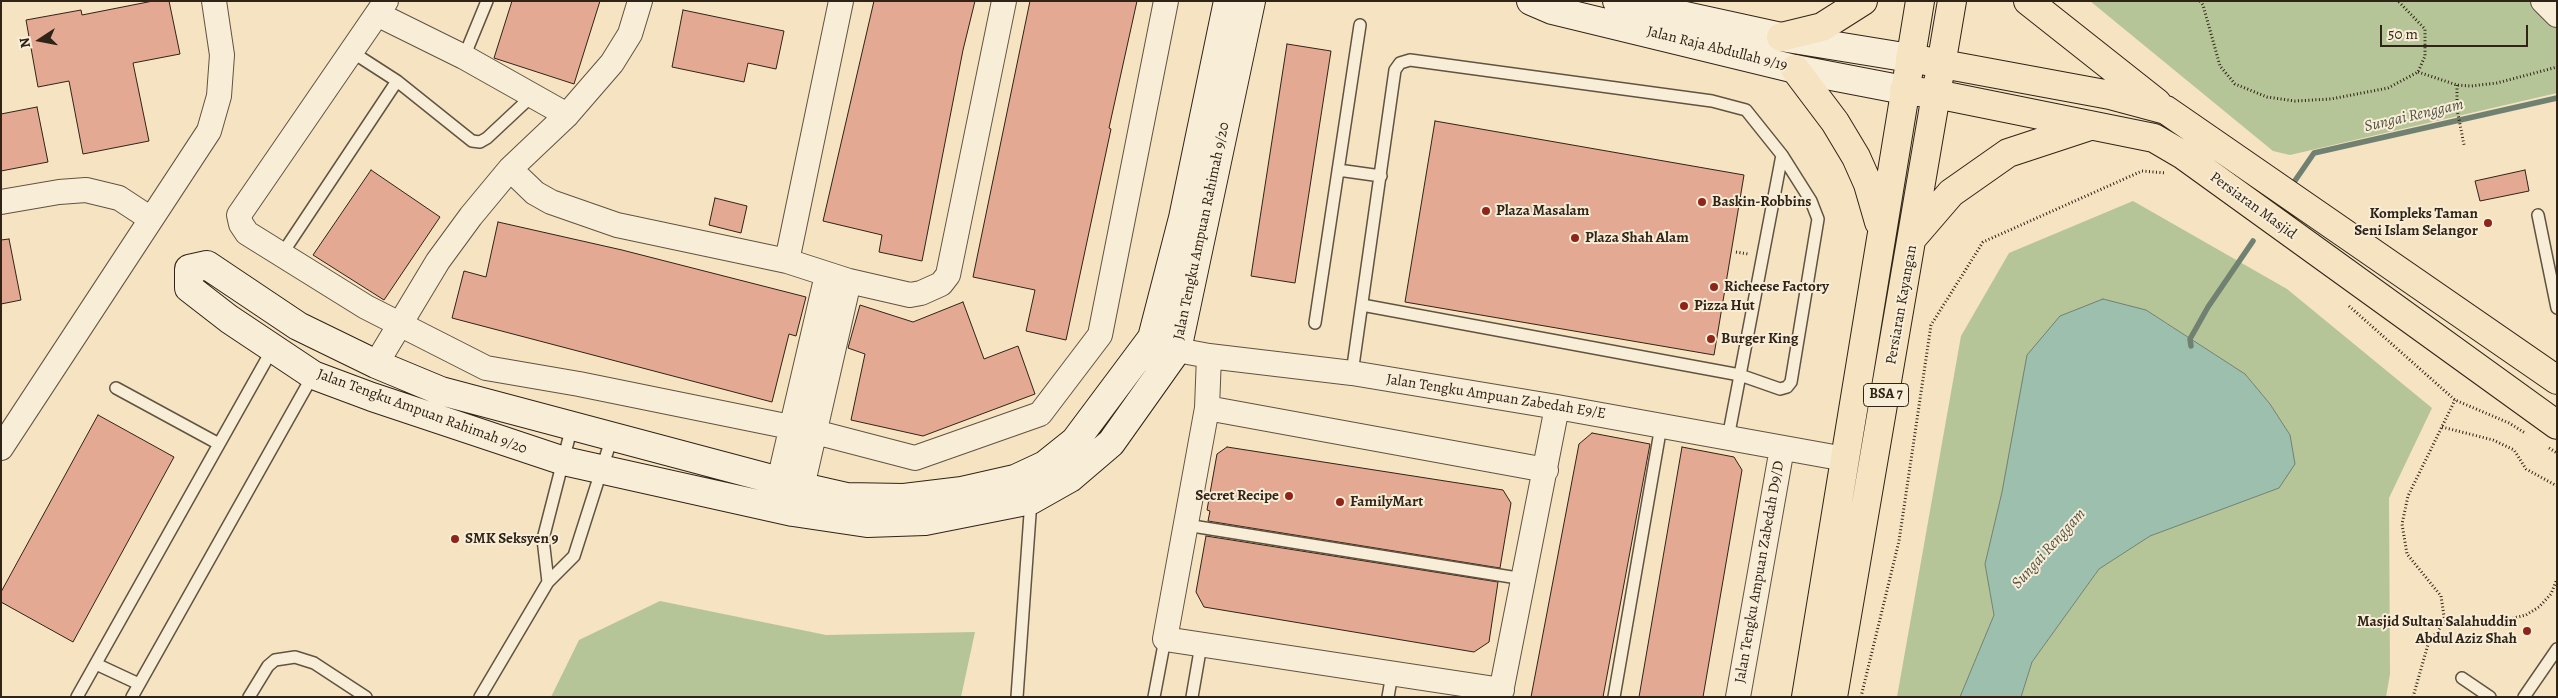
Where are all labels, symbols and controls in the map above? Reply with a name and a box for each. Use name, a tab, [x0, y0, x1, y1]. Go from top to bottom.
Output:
north arrow	[15, 15, 65, 65]
scale bar	[2383, 15, 2530, 47]
street label: Jalan Raja Abdullah 9/19	[1645, 23, 1789, 75]
text: 50 m	[2388, 24, 2418, 44]
text: N	[14, 36, 35, 50]
water label: Sungai Renggam	[2363, 95, 2465, 137]
street label: Jalan Tengku Ampuan Rahimah 9/20	[1170, 120, 1234, 342]
street label: Persiaran Masjid	[2206, 169, 2300, 243]
place label: Baskin-Robbins	[1712, 193, 1811, 211]
marker: Baskin-Robbins	[1696, 196, 1708, 208]
place label: Plaza Masalam	[1496, 202, 1589, 220]
marker: Plaza Masalam	[1480, 205, 1492, 217]
place label: Kompleks Taman Seni Islam Selangor	[2354, 205, 2478, 240]
marker: Kompleks Taman Seni Islam Selangor	[2482, 217, 2494, 229]
place label: Plaza Shah Alam	[1585, 229, 1689, 247]
marker: Plaza Shah Alam	[1569, 232, 1581, 244]
street label: Persiaran Kayangan	[1883, 244, 1921, 366]
place label: Richeese Factory	[1724, 278, 1829, 296]
marker: Richeese Factory	[1708, 281, 1720, 293]
place label: Pizza Hut	[1694, 297, 1755, 315]
marker: Pizza Hut	[1678, 300, 1690, 312]
place label: Burger King	[1721, 330, 1798, 348]
marker: Burger King	[1705, 333, 1717, 345]
street label: Jalan Tengku Ampuan Rahimah 9/20	[315, 366, 529, 458]
street label: Jalan Tengku Ampuan Zabedah E9/E	[1385, 371, 1607, 423]
road number: BSA 7	[1864, 384, 1908, 406]
street label: Jalan Tengku Ampuan Zabedah D9/D	[1732, 459, 1788, 685]
place label: Secret Recipe	[1195, 487, 1279, 505]
marker: Secret Recipe	[1283, 490, 1295, 502]
place label: FamilyMart	[1350, 493, 1423, 511]
marker: FamilyMart	[1334, 496, 1346, 508]
water label: Sungai Renggam	[2008, 505, 2090, 593]
place label: SMK Seksyen 9	[465, 530, 558, 548]
marker: SMK Seksyen 9	[449, 533, 461, 545]
place label: Masjid Sultan Salahuddin Abdul Aziz Shah	[2357, 613, 2517, 648]
marker: Masjid Sultan Salahuddin Abdul Aziz Shah	[2521, 625, 2533, 637]

